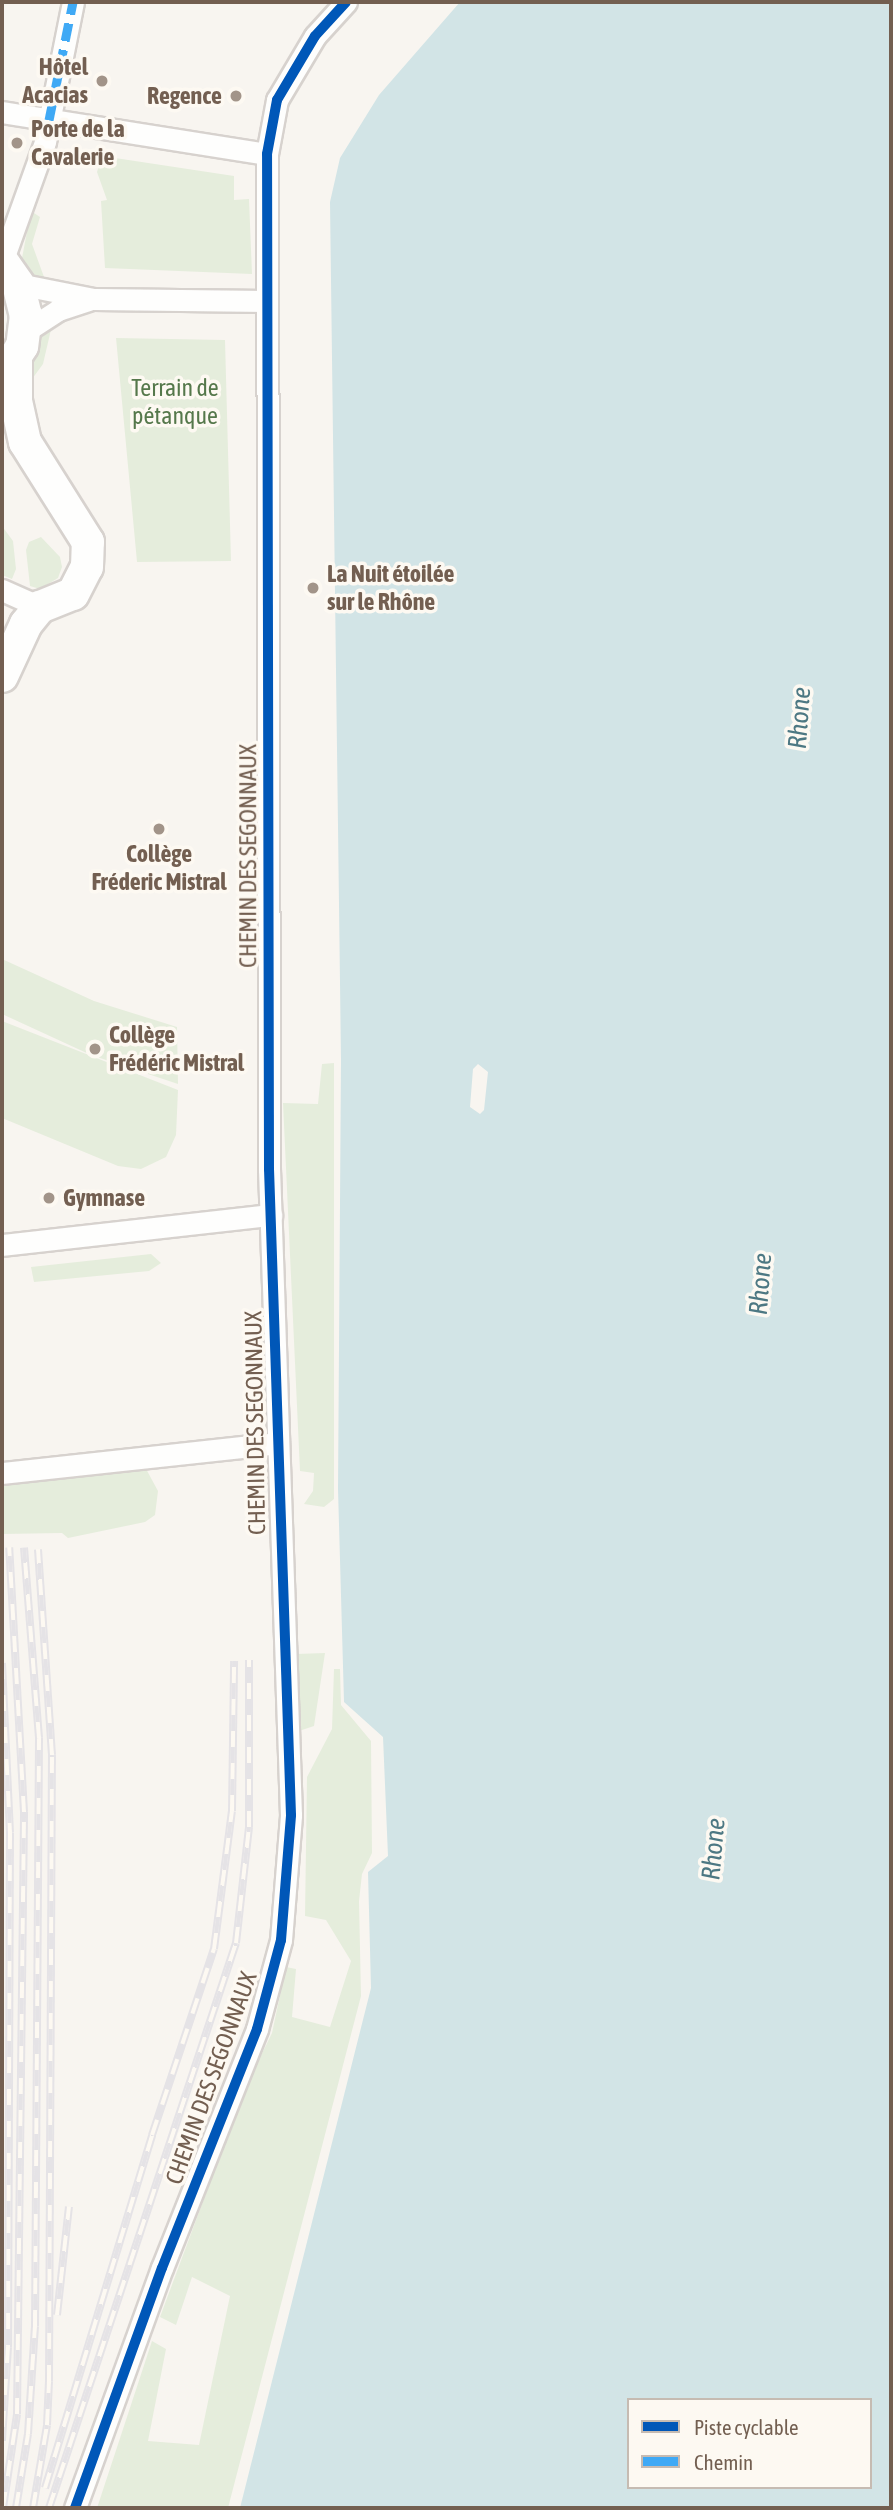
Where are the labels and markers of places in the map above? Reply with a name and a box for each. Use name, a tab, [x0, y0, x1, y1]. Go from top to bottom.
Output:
place label: Hôtel Acacias	[22, 53, 88, 109]
marker: Hôtel Acacias	[94, 73, 110, 89]
place label: Regence	[147, 82, 222, 110]
marker: Regence	[228, 88, 244, 104]
place label: Porte de la Cavalerie	[31, 115, 125, 171]
marker: Porte de la Cavalerie	[9, 135, 25, 151]
place label: La Nuit étoilée sur le Rhône	[327, 560, 454, 616]
marker: La Nuit étoilée sur le Rhône	[305, 580, 321, 596]
marker: Collège Fréderic Mistral	[151, 821, 167, 837]
place label: Collège Fréderic Mistral	[91, 840, 227, 896]
place label: Collège Frédéric Mistral	[109, 1021, 244, 1077]
marker: Collège Frédéric Mistral	[87, 1041, 103, 1057]
place label: Gymnase	[63, 1184, 145, 1212]
marker: Gymnase	[41, 1190, 57, 1206]

